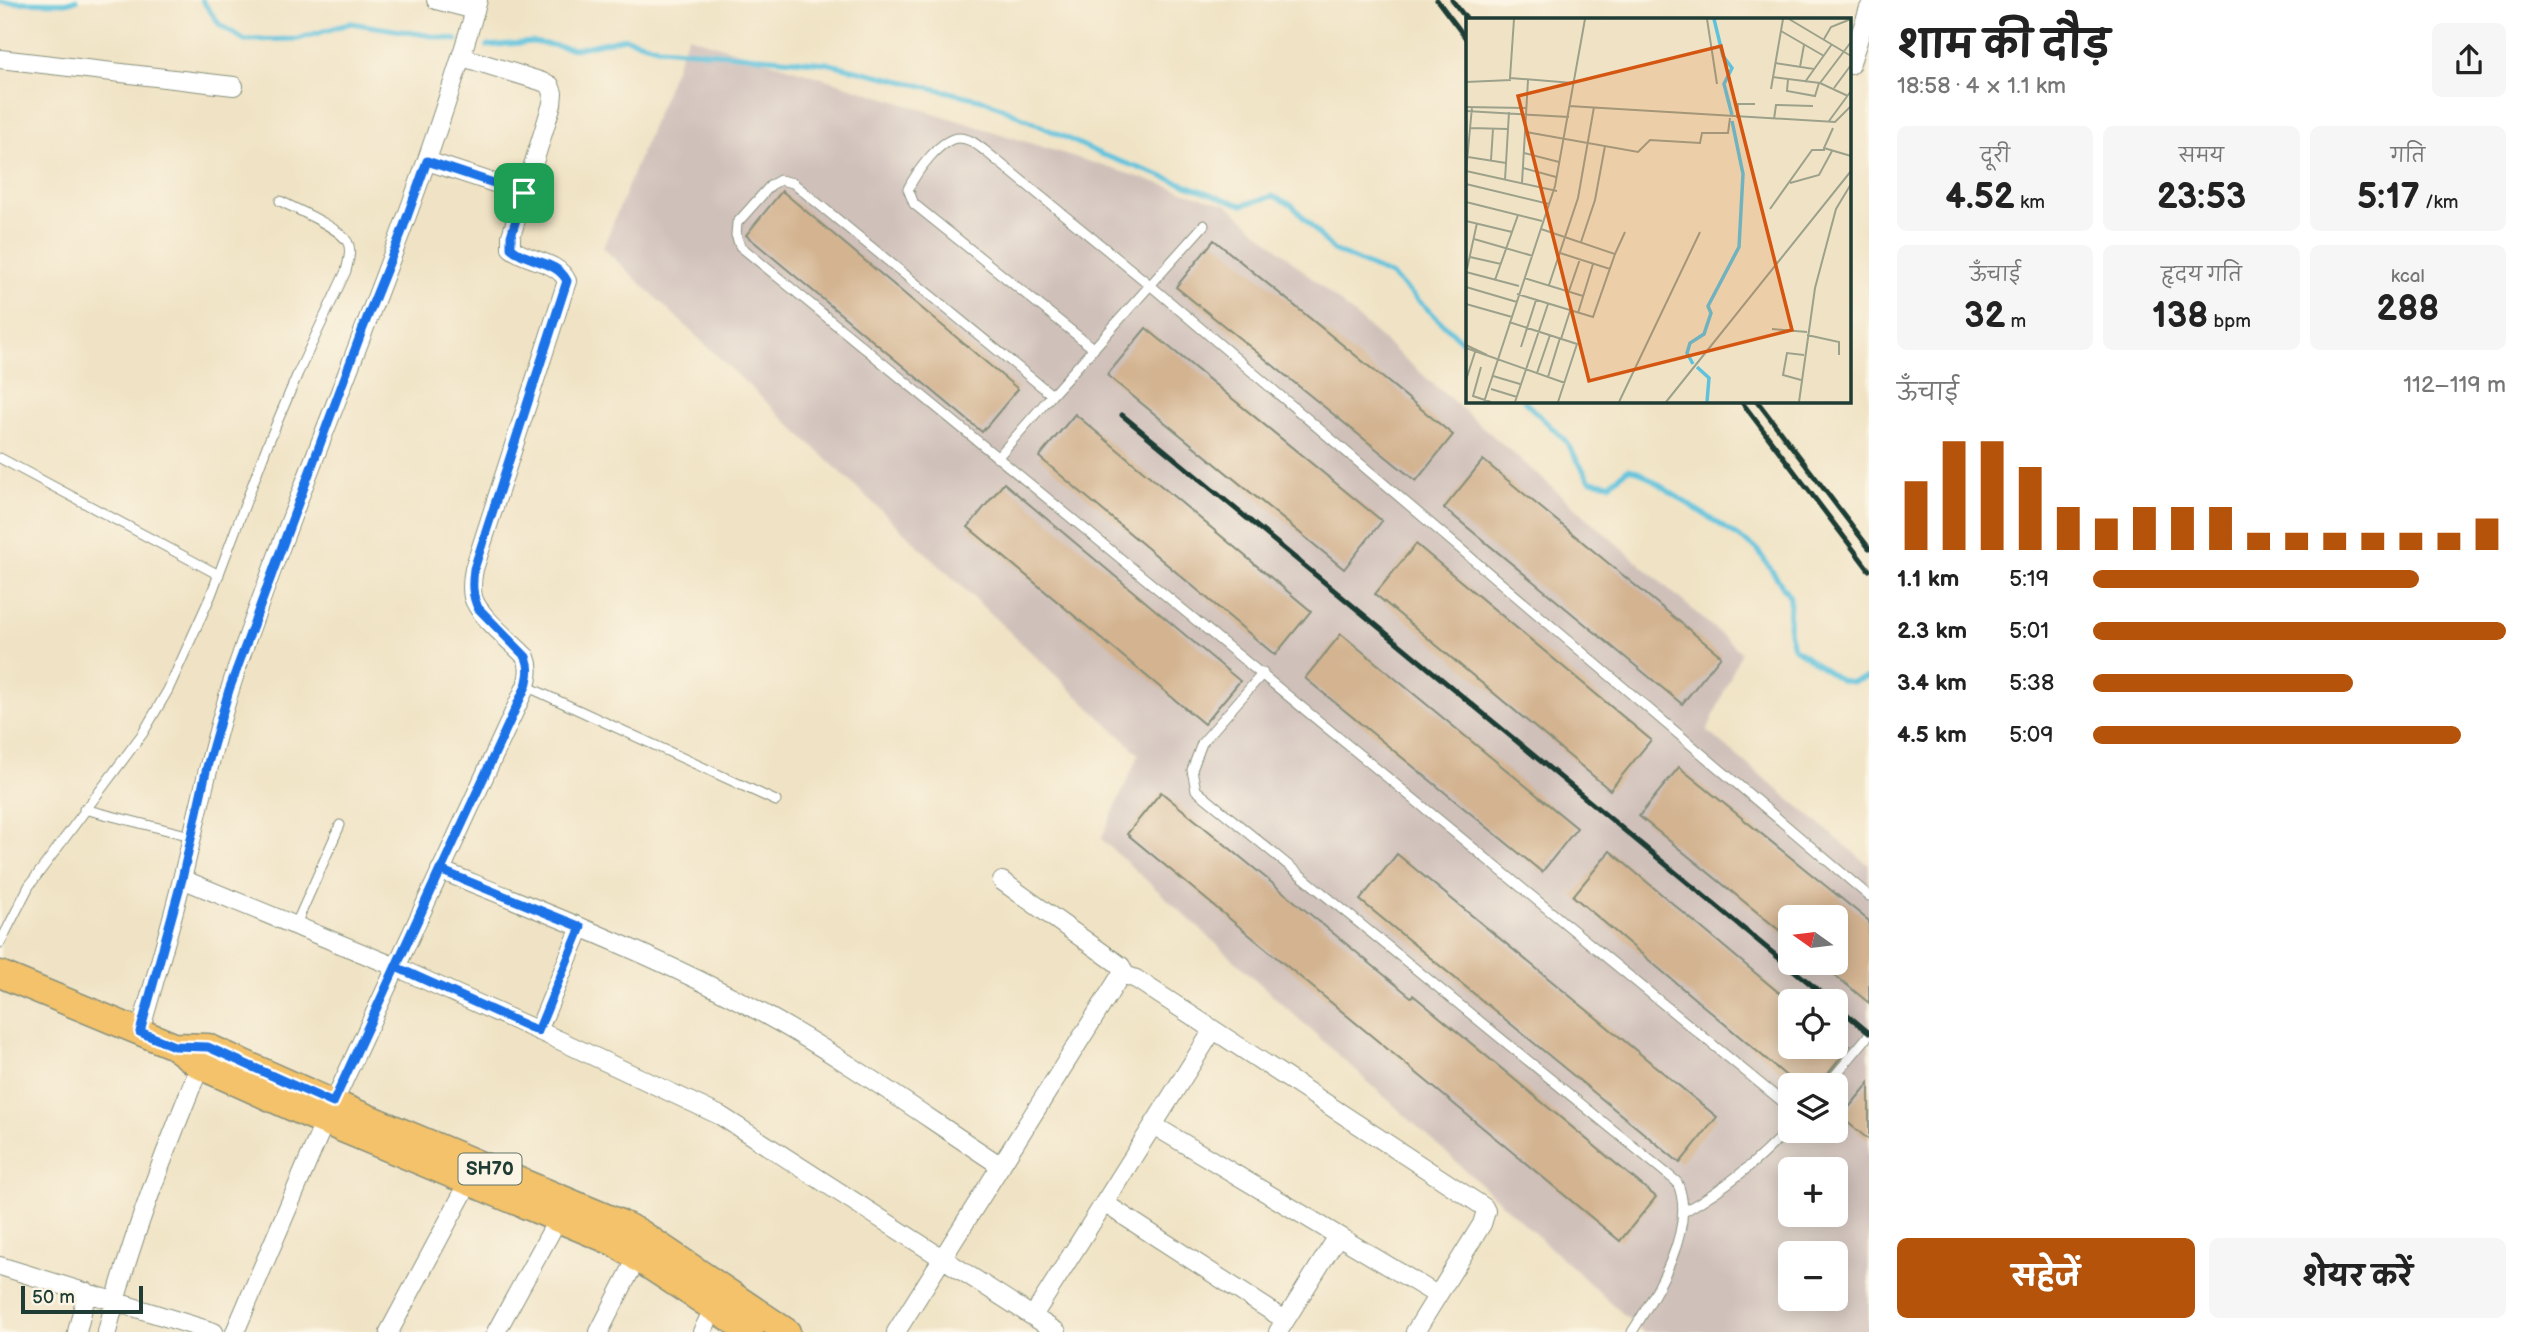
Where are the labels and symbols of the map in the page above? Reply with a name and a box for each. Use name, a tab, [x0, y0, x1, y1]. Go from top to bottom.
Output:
inset map	[1466, 18, 1852, 402]
pin	[494, 163, 554, 223]
north arrow	[1778, 905, 1848, 975]
road number: SH70	[458, 1154, 522, 1184]
scale bar	[21, 1283, 144, 1315]

